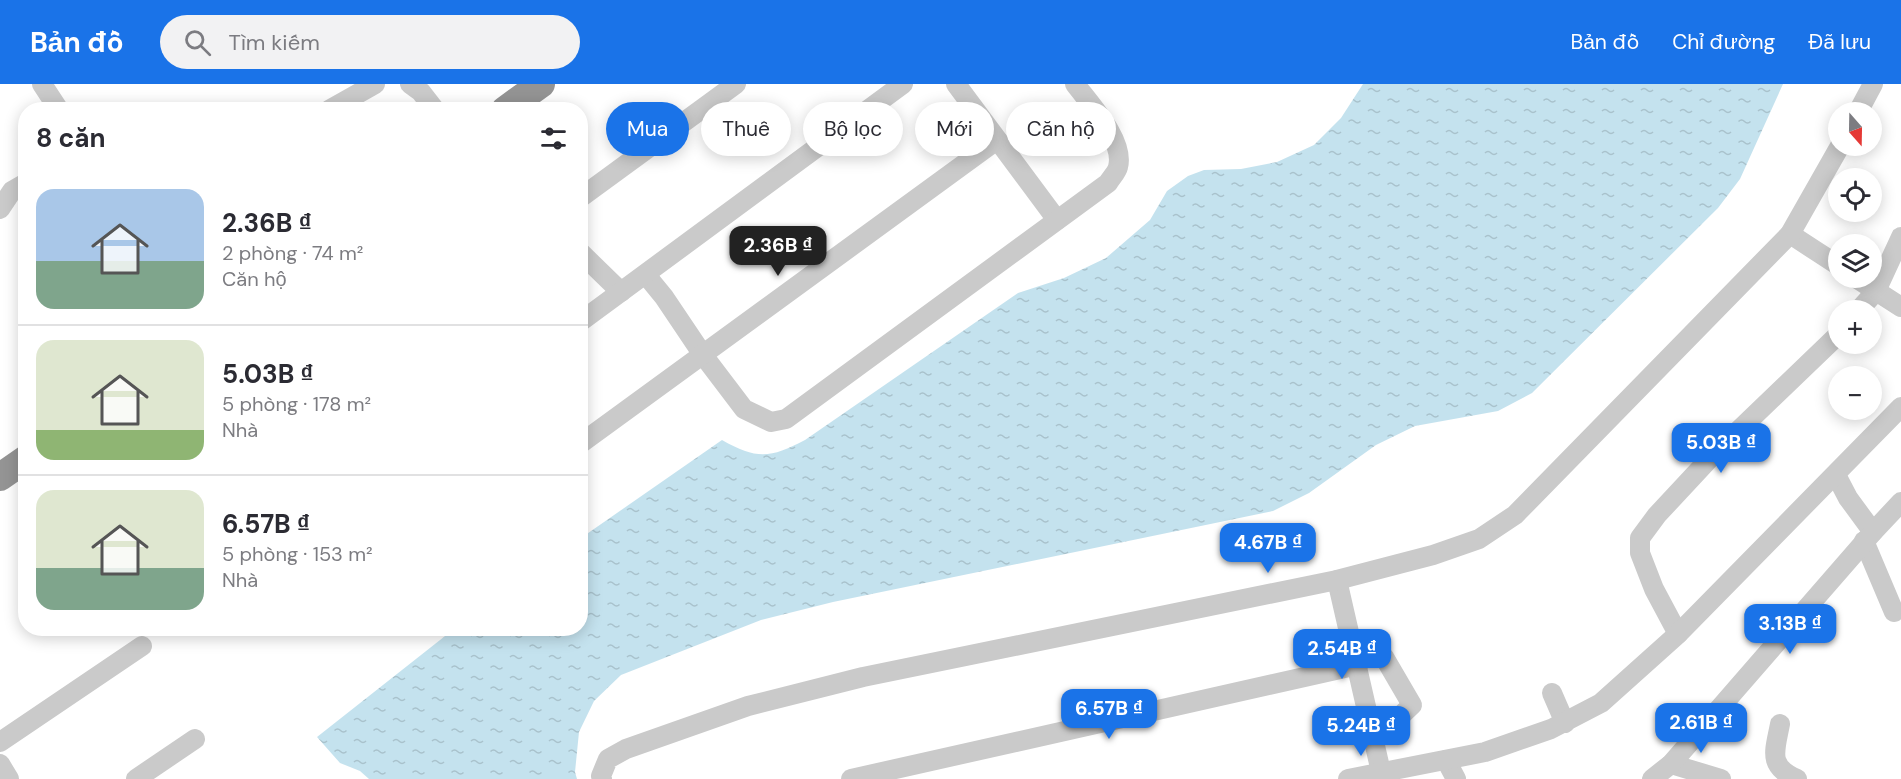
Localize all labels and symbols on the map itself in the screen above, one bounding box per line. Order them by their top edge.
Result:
north arrow [1828,102,1882,156]
pin: 2.36B ₫ [723,226,833,277]
pin: 5.03B ₫ [1666,423,1776,474]
pin: 4.67B ₫ [1213,523,1323,574]
pin: 3.13B ₫ [1735,604,1845,655]
pin: 2.54B ₫ [1287,629,1397,680]
pin: 6.57B ₫ [1054,689,1164,740]
pin: 2.61B ₫ [1646,703,1756,754]
pin: 5.24B ₫ [1306,706,1416,757]

